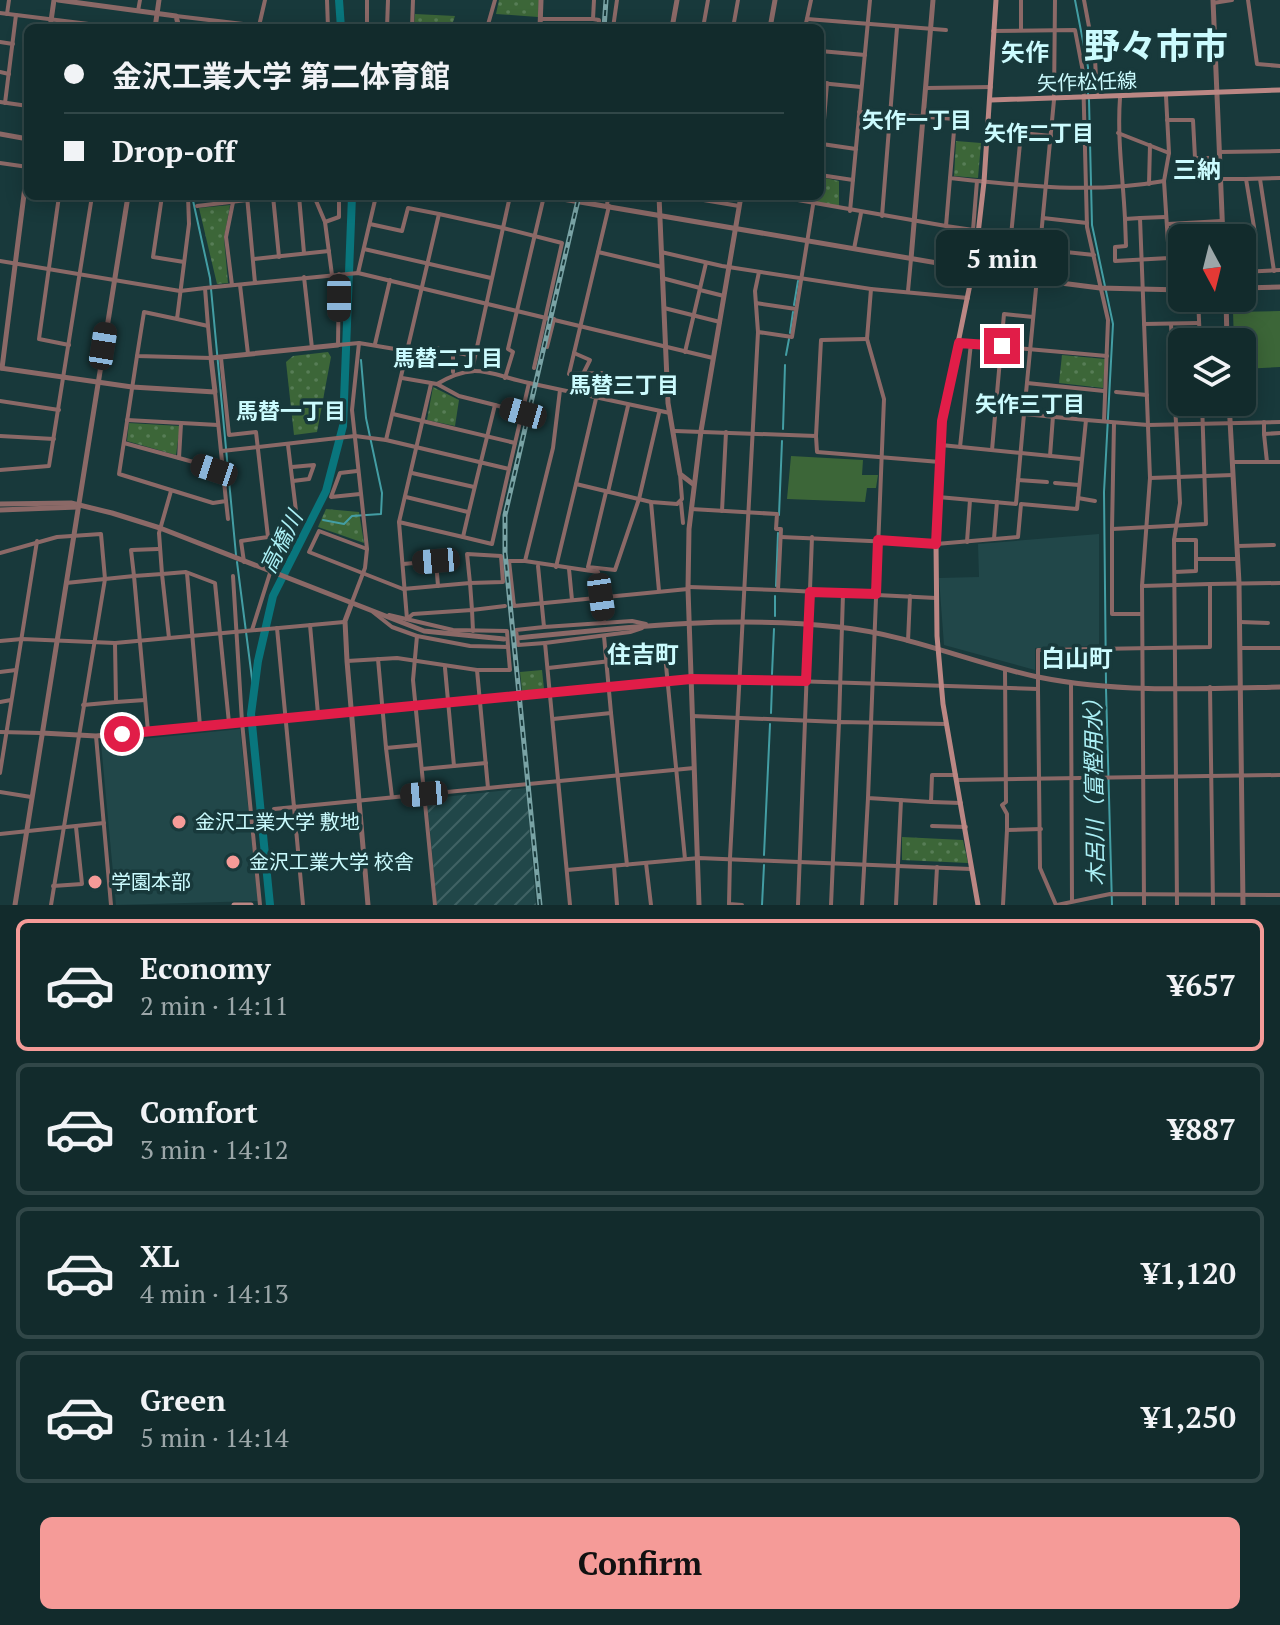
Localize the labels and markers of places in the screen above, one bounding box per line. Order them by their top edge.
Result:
place label: 金沢工業大学 敷地 [195,808,360,835]
marker: 金沢工業大学 敷地 [170,813,188,831]
place label: 金沢工業大学 校舎 [249,848,414,875]
marker: 金沢工業大学 校舎 [224,853,242,871]
place label: 学園本部 [111,868,191,895]
marker: 学園本部 [86,873,104,891]

